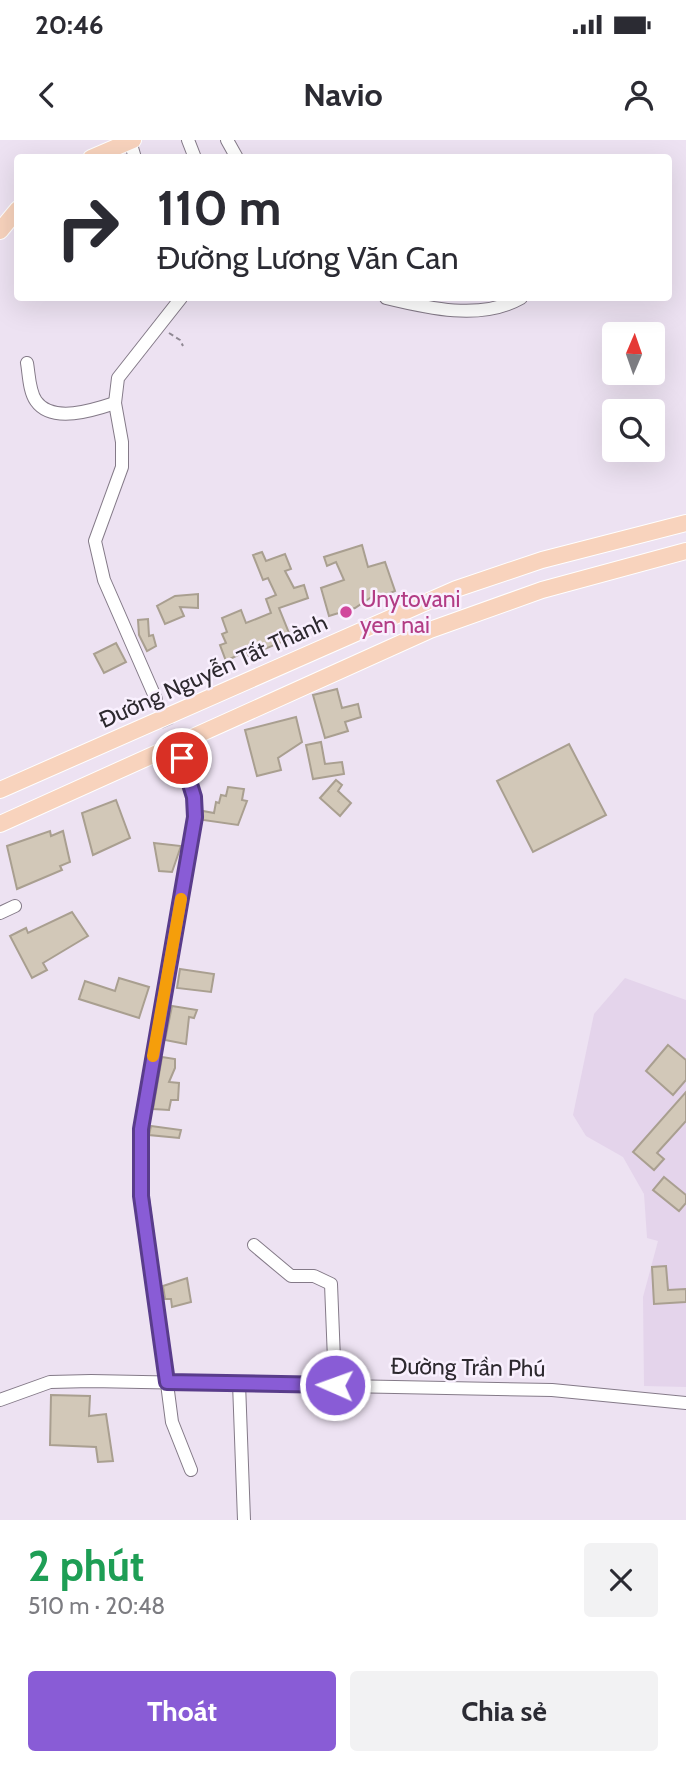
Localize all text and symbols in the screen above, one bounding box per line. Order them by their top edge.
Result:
text: 20:46 [35,9,104,41]
text: Navio [303,75,383,114]
icon: back [28,76,66,114]
icon: person [620,76,658,114]
text: 110 m [157,178,281,237]
icon: right [42,182,133,273]
text: Đường Lương Văn Can [157,238,459,277]
north arrow [602,322,665,385]
map controls [602,322,665,462]
button: search [602,399,665,462]
place label: Unytovani yen nai [360,585,461,639]
marker: Unytovani yen nai [338,604,354,620]
street label: Đường Nguyễn Tất Thành [94,608,332,734]
pin [152,728,212,788]
icon: arrive [163,739,201,777]
position arrow [298,1348,372,1422]
street label: Đường Trần Phú [390,1352,546,1382]
text: 2 phút [28,1540,144,1592]
button: close [584,1543,658,1617]
text: 510 m · 20:48 [28,1592,165,1620]
button: Thoát [28,1671,336,1751]
button: Chia sẻ [350,1671,658,1751]

